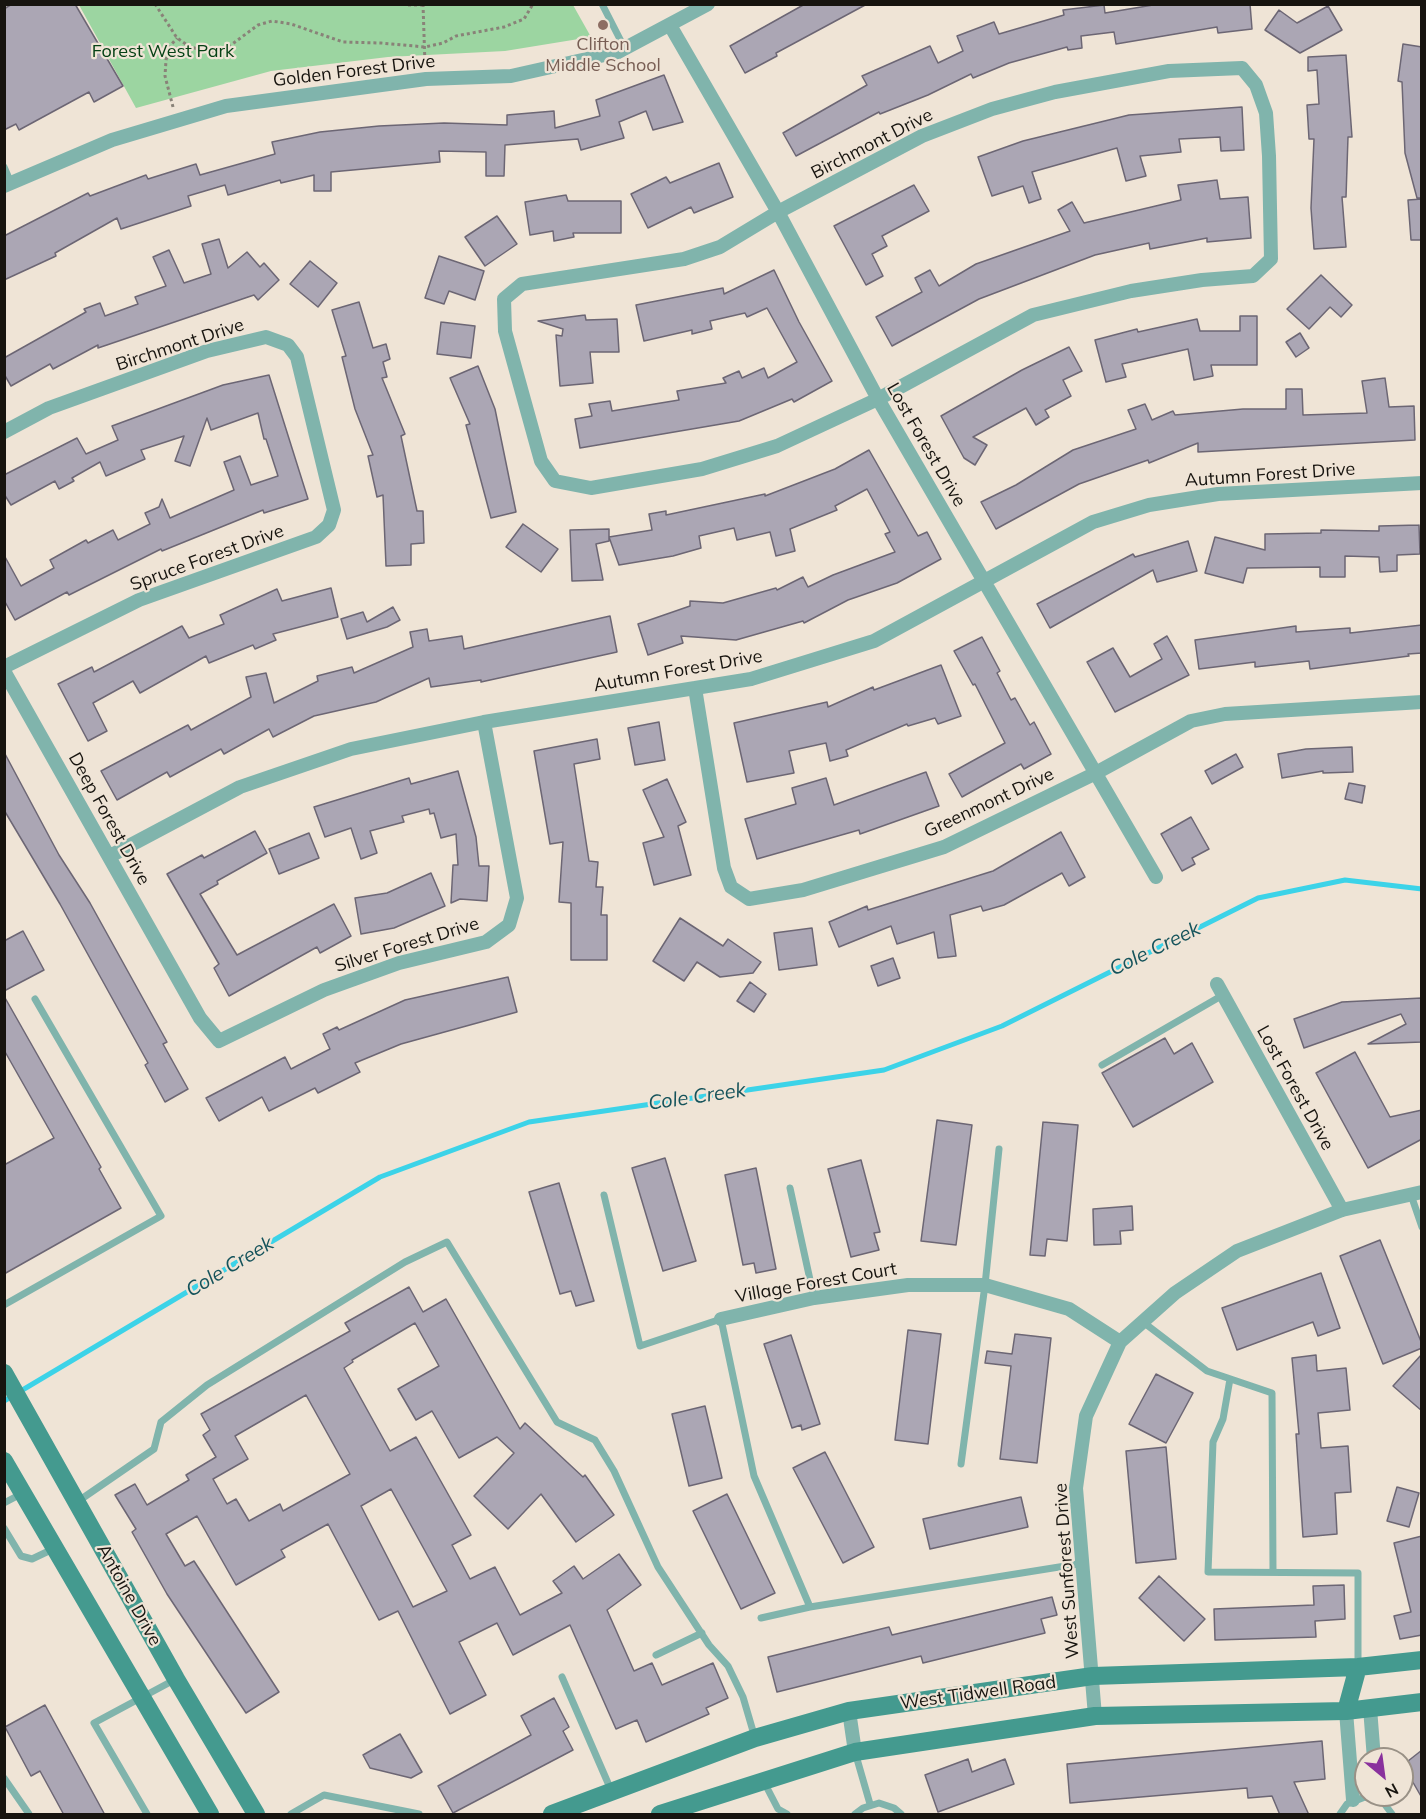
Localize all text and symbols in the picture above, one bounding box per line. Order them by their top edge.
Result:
marker: Clifton Middle School [596,18,610,32]
place label: Clifton Middle School [545,34,661,76]
park label: Forest West Park [92,41,234,63]
street label: Golden Forest Drive [272,50,436,92]
street label: Birchmont Drive [808,104,936,184]
street label: Birchmont Drive [113,314,247,376]
street label: Lost Forest Drive [882,379,970,511]
street label: Autumn Forest Drive [1184,458,1356,492]
street label: Spruce Forest Drive [127,520,287,596]
street label: Autumn Forest Drive [592,646,764,696]
street label: Deep Forest Drive [64,749,154,889]
street label: Greenmont Drive [921,763,1057,843]
street label: Silver Forest Drive [332,913,482,977]
water label: Cole Creek [1106,917,1204,981]
street label: Lost Forest Drive [1252,1022,1338,1154]
water label: Cole Creek [647,1078,747,1116]
water label: Cole Creek [182,1231,278,1303]
street label: Village Forest Court [734,1258,898,1308]
street label: West Sunforest Drive [1050,1482,1084,1660]
street label: Antoine Drive [92,1540,166,1650]
street label: West Tidwell Road [899,1671,1057,1715]
north arrow [1354,1747,1414,1807]
text: N [1382,1779,1402,1803]

